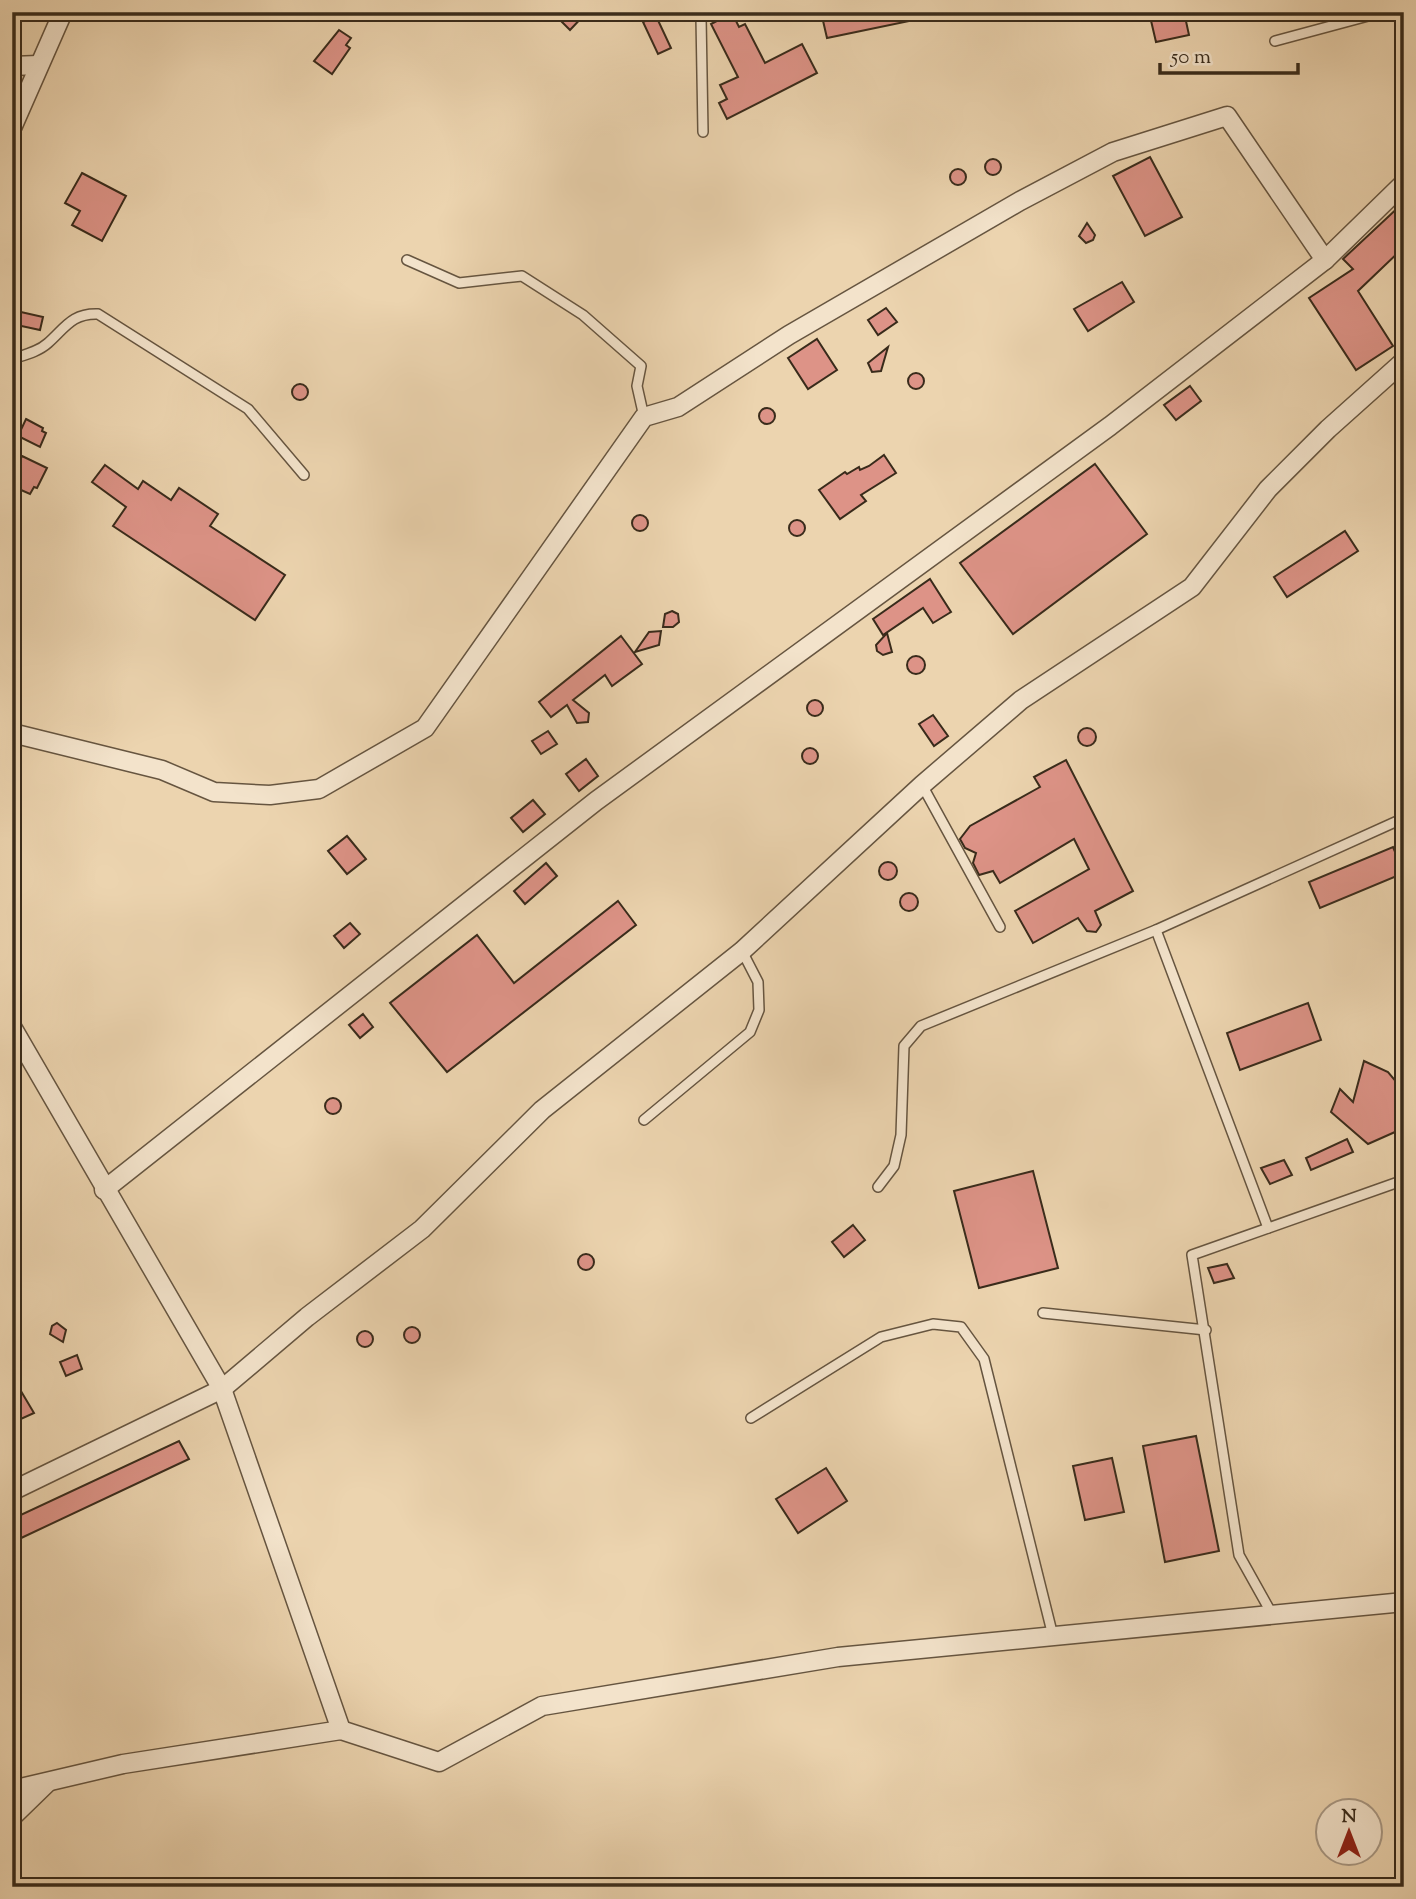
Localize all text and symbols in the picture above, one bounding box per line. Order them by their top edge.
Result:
scale bar [1160,32,1299,76]
text: 50 m [1170,43,1211,73]
north arrow [1314,1798,1384,1868]
text: N [1341,1804,1357,1831]

